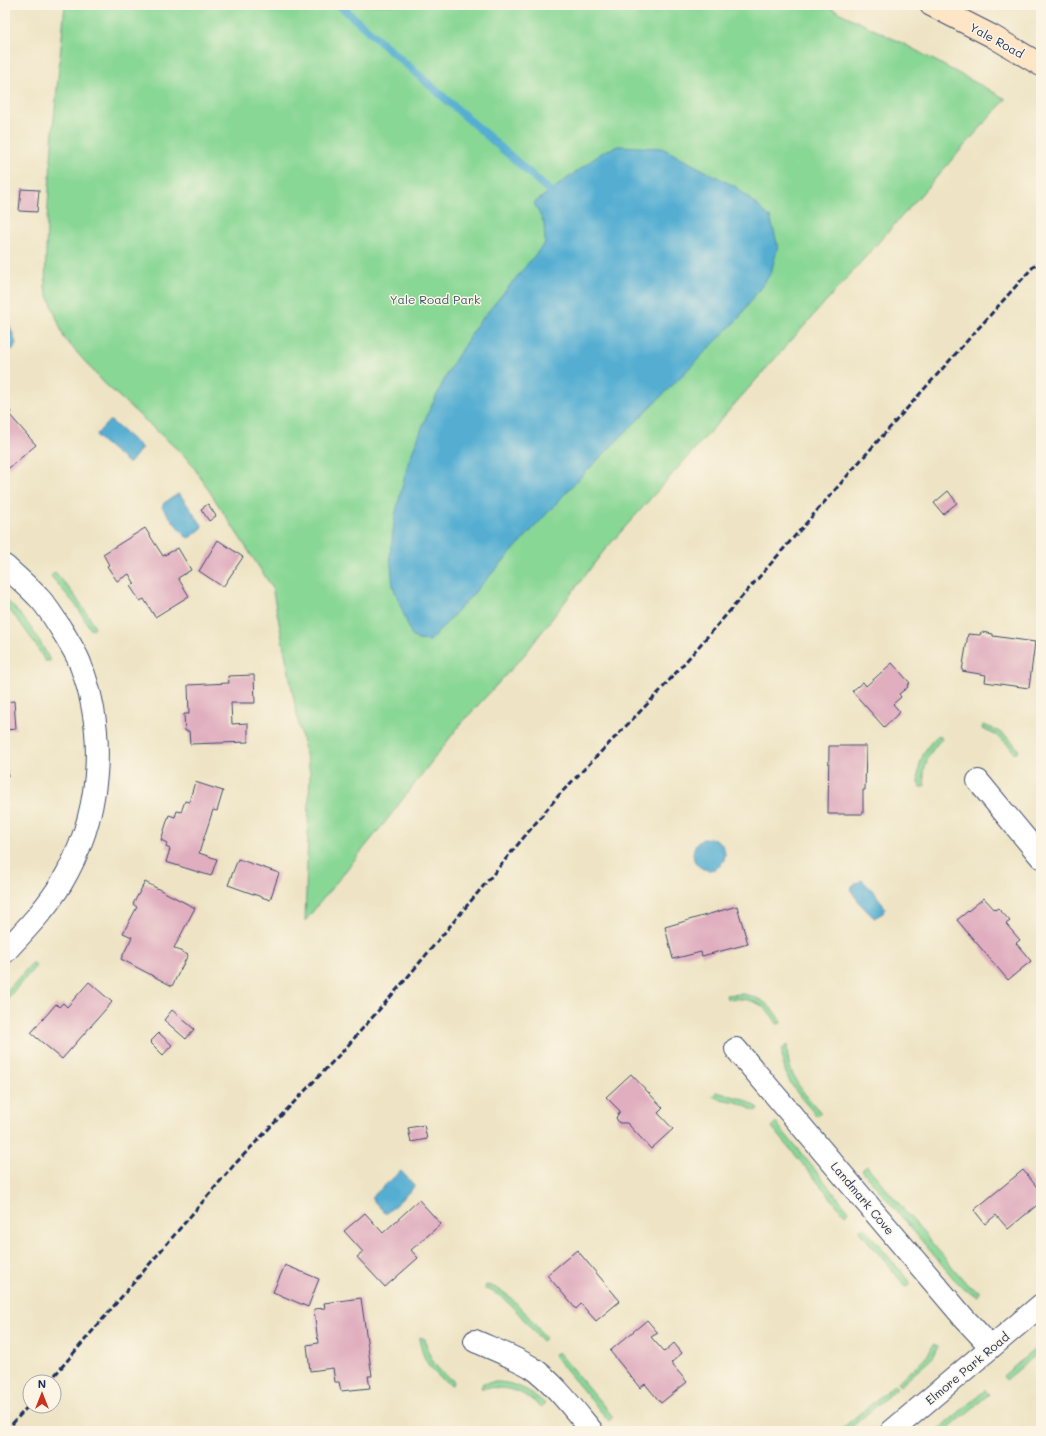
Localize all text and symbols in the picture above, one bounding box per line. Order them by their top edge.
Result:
street label: Yale Road [967,19,1027,62]
park label: Yale Road Park [390,291,480,307]
street label: Landmark Cove [828,1158,898,1238]
street label: Elmore Park Road [922,1328,1013,1408]
north arrow [22,1374,62,1414]
text: N [38,1376,46,1391]

